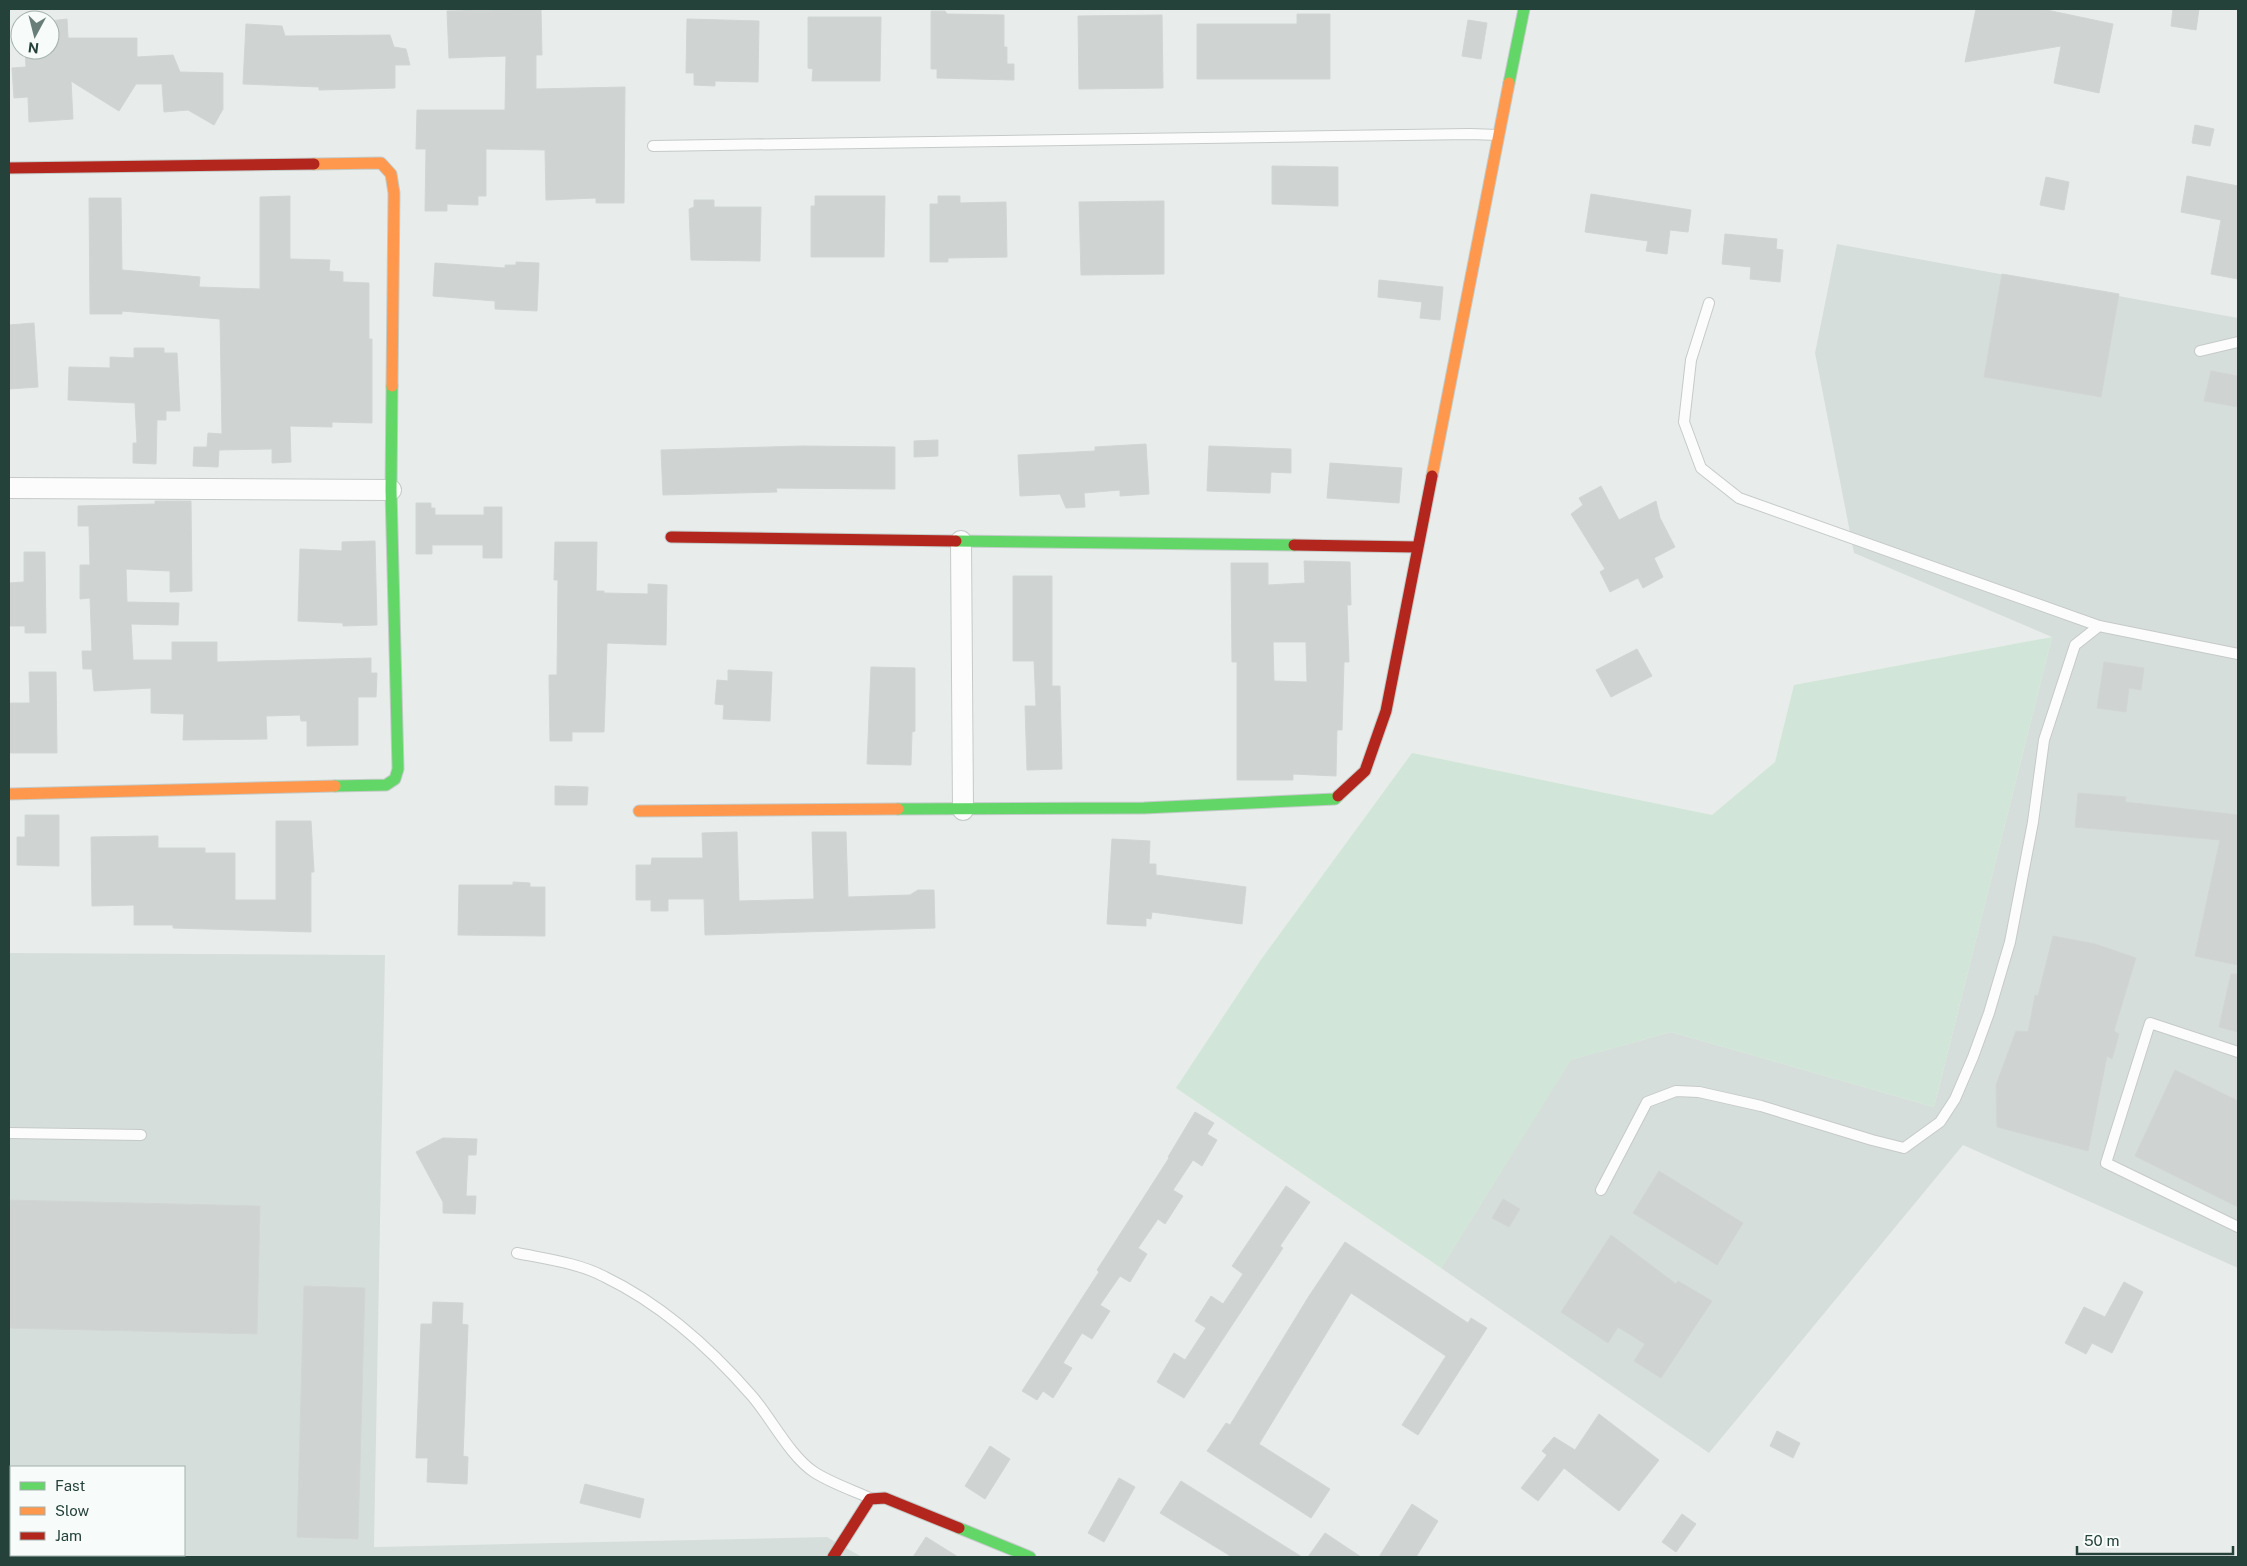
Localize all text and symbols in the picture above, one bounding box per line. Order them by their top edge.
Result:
north arrow [10,10,60,60]
text: N [27,39,40,57]
legend [10,1466,185,1556]
text: Fast [55,1477,85,1494]
text: Slow [55,1502,90,1519]
scale bar [2077,1524,2233,1556]
text: Jam [55,1527,82,1544]
text: 50 m [2084,1532,2119,1549]

